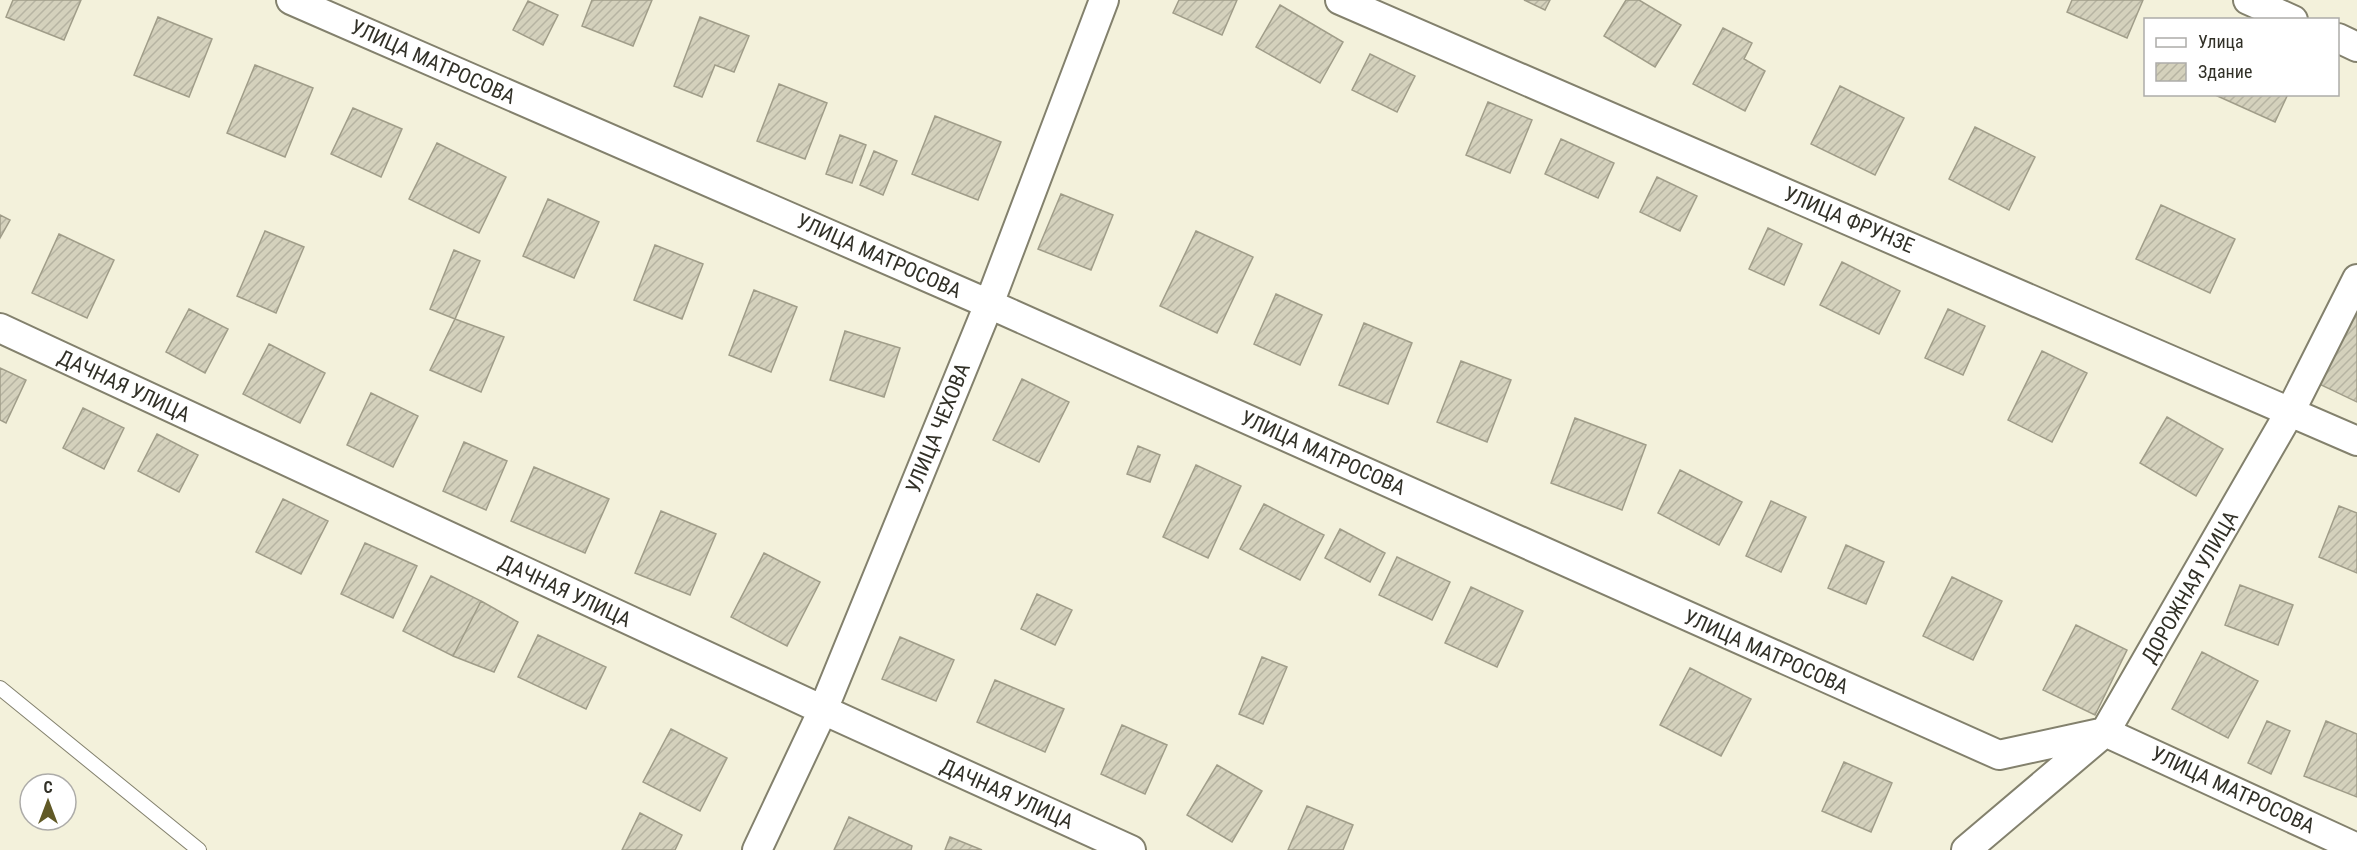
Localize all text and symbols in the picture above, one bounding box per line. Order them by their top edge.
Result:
street label: УЛИЦА МАТРОСОВА [347,15,519,109]
legend [2144,18,2339,96]
text: Улица [2198,31,2244,52]
text: Здание [2198,61,2252,82]
street label: УЛИЦА ФРУНЗЕ [1780,182,1918,258]
street label: УЛИЦА МАТРОСОВА [793,209,965,303]
street label: ДАЧНАЯ УЛИЦА [54,345,194,427]
street label: УЛИЦА ЧЕХОВА [901,360,975,496]
street label: УЛИЦА МАТРОСОВА [1237,406,1409,500]
street label: ДОРОЖНАЯ УЛИЦА [2137,507,2243,667]
street label: ДАЧНАЯ УЛИЦА [495,550,635,632]
street label: УЛИЦА МАТРОСОВА [1680,605,1852,699]
street label: УЛИЦА МАТРОСОВА [2147,742,2319,838]
street label: ДАЧНАЯ УЛИЦА [937,754,1077,834]
north arrow [18,772,78,832]
text: С [43,778,53,797]

